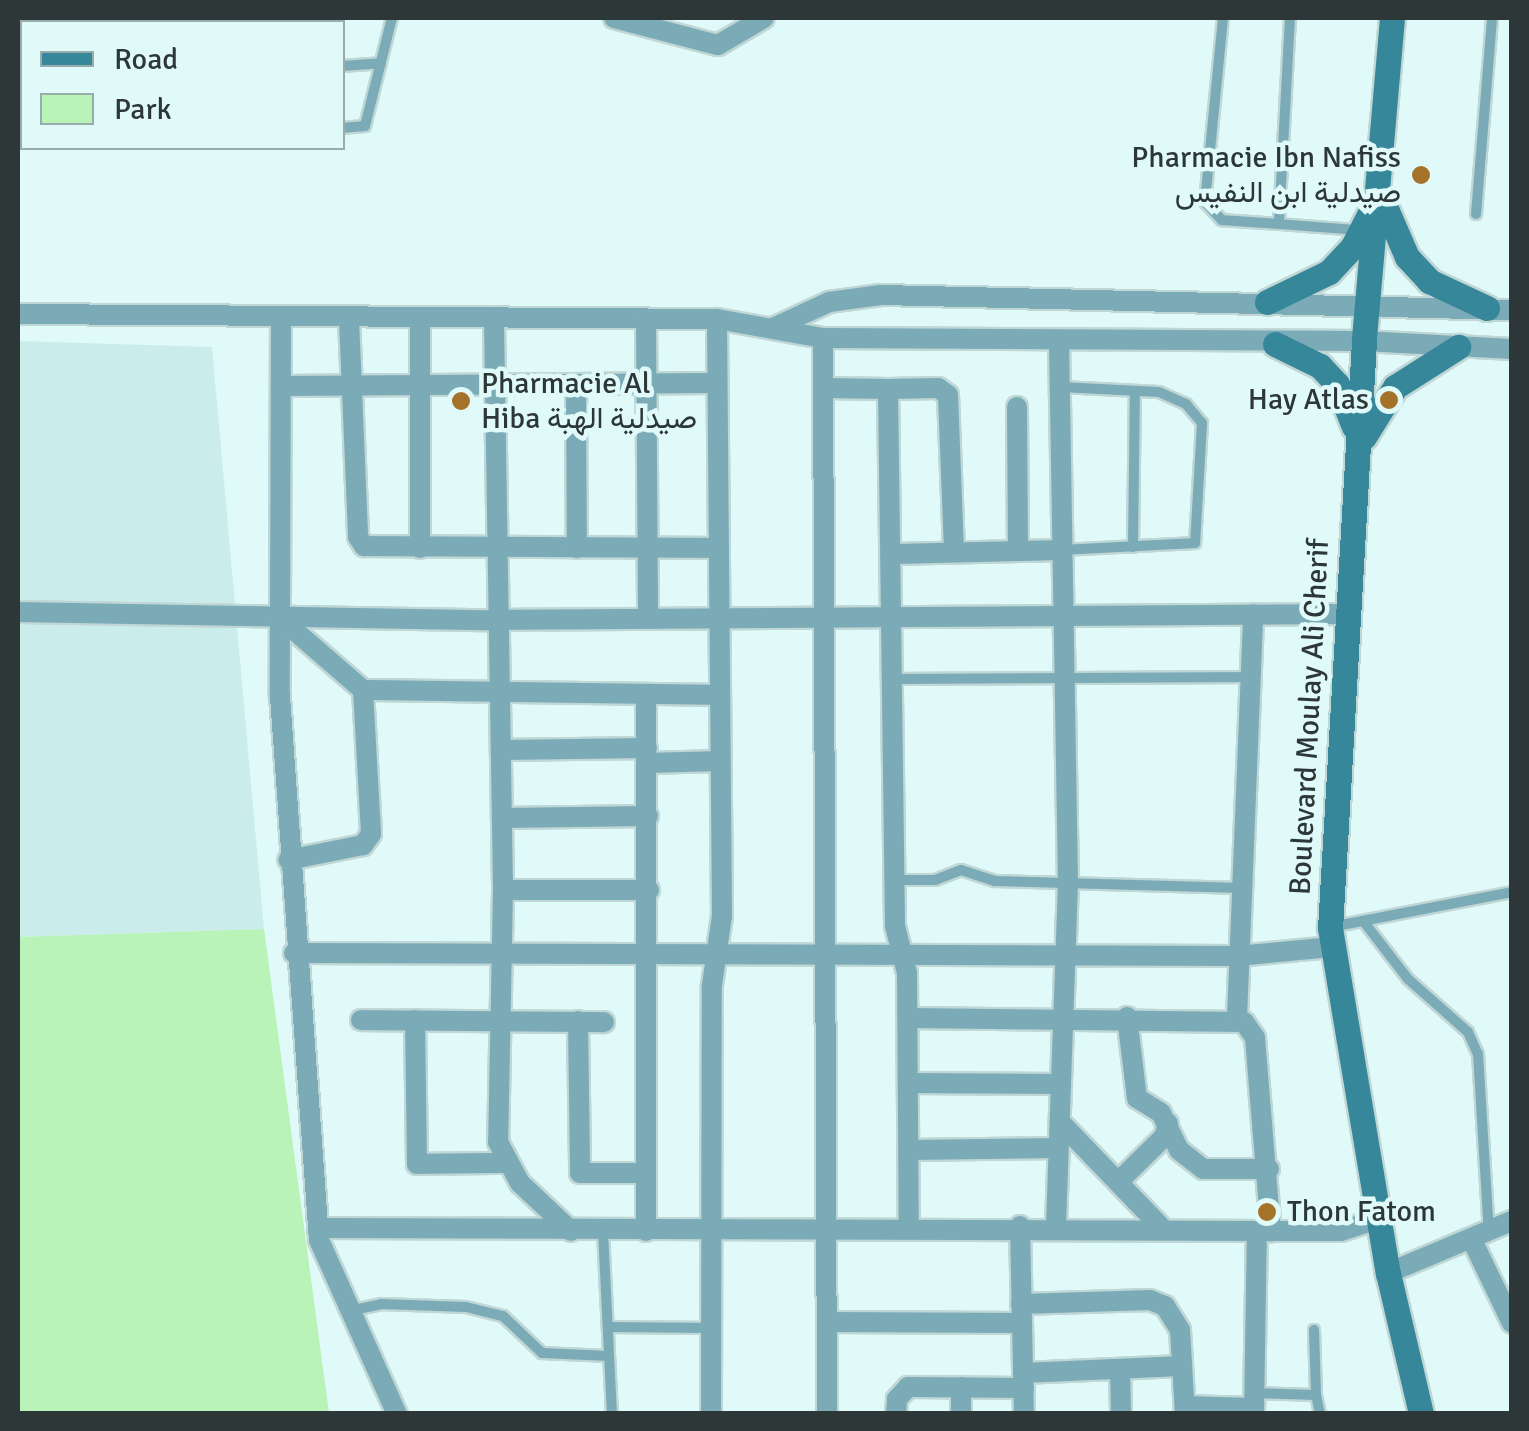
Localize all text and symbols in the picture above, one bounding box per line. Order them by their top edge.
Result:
legend [20,20,345,150]
text: Road [114,41,178,78]
text: Park [114,91,172,128]
place label: Pharmacie Ibn Nafiss صيدلية ابن النفيس [1131,140,1401,210]
marker: Pharmacie Ibn Nafiss صيدلية ابن النفيس [1410,164,1432,186]
place label: Pharmacie Al Hiba صيدلية الهبة [481,366,697,436]
place label: Hay Atlas [1248,382,1369,418]
marker: Hay Atlas [1378,389,1400,411]
marker: Pharmacie Al Hiba صيدلية الهبة [450,390,472,412]
street label: Boulevard Moulay Ali Cherif [1283,538,1337,896]
place label: Thon Fatom [1287,1194,1436,1230]
marker: Thon Fatom [1256,1201,1278,1223]

